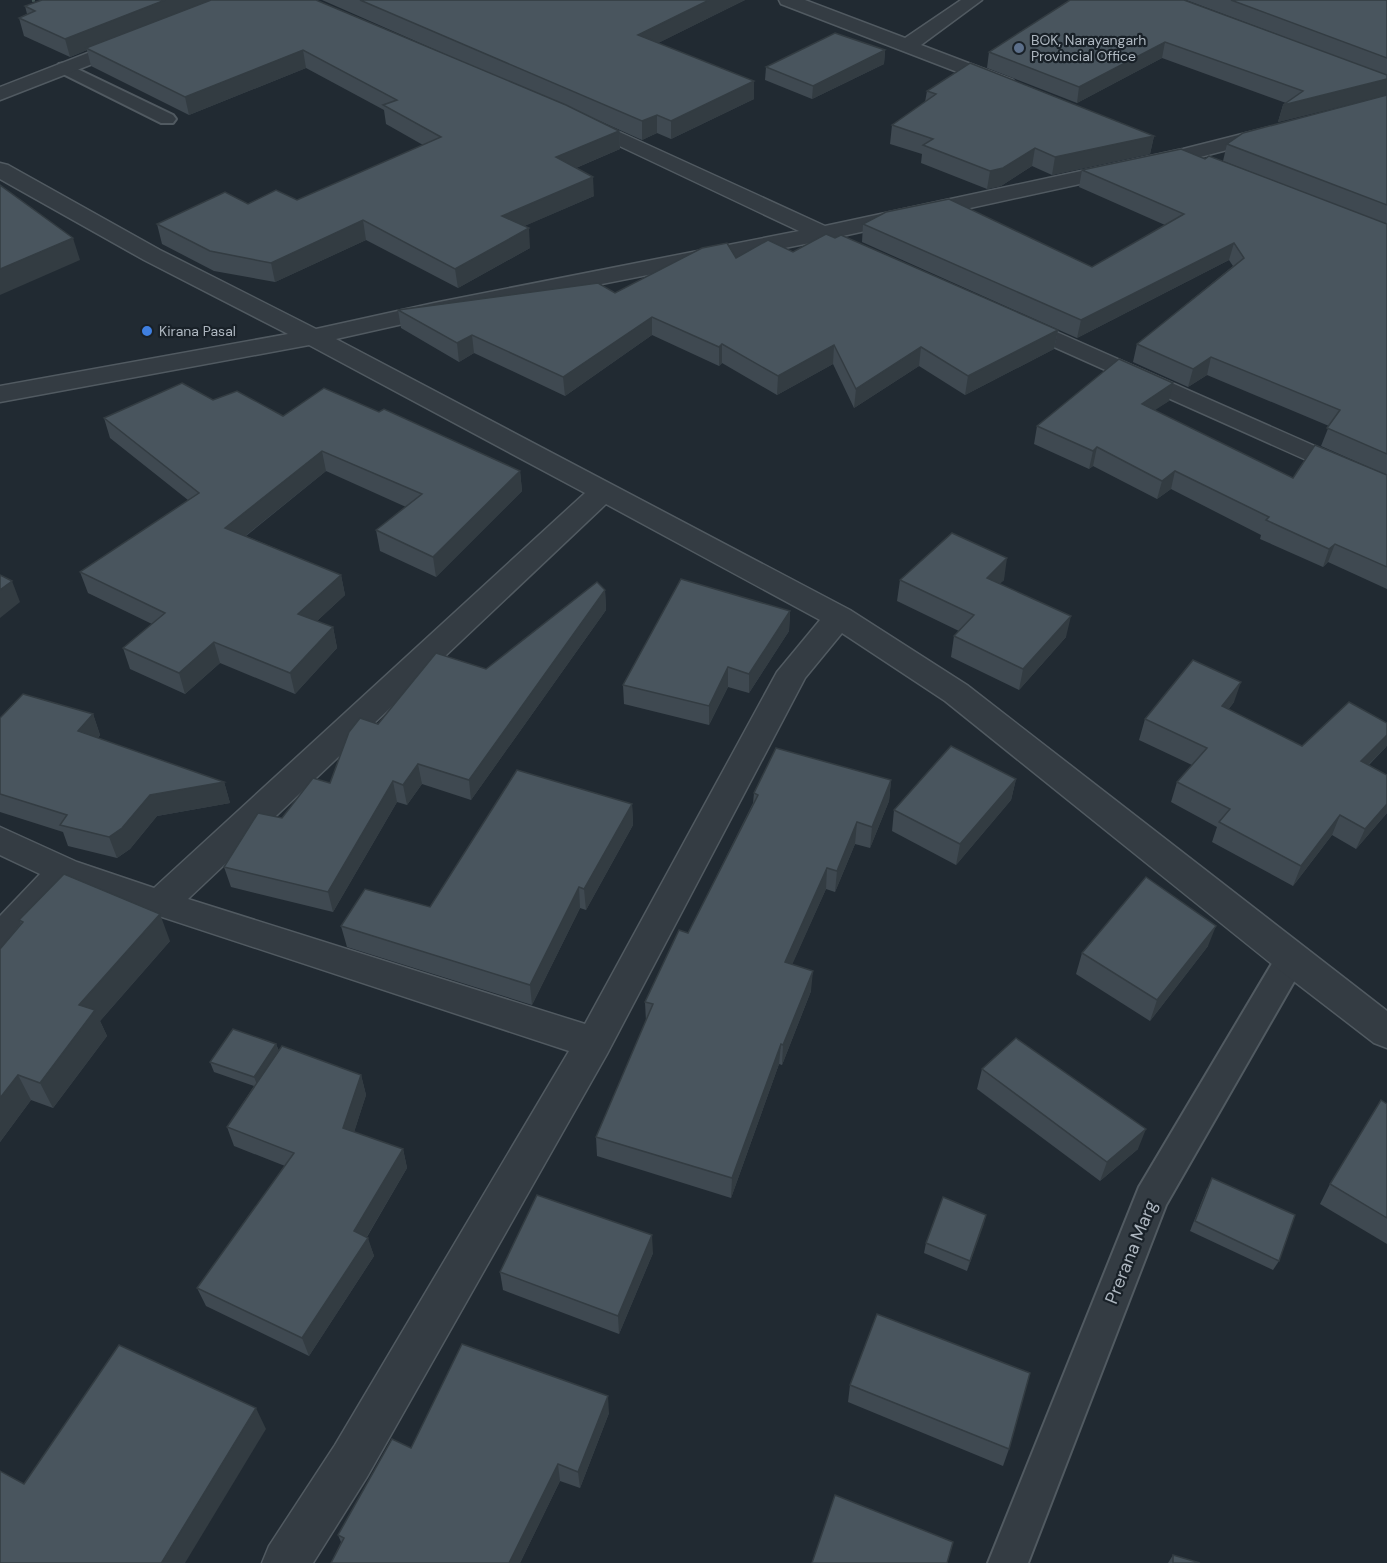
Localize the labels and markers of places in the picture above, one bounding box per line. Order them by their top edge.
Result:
place label: BOK, Narayangarh Provincial Office [1031,31,1146,65]
marker: BOK, Narayangarh Provincial Office [1012,41,1026,55]
place label: Kirana Pasal [159,322,236,340]
marker: Kirana Pasal [140,324,154,338]

